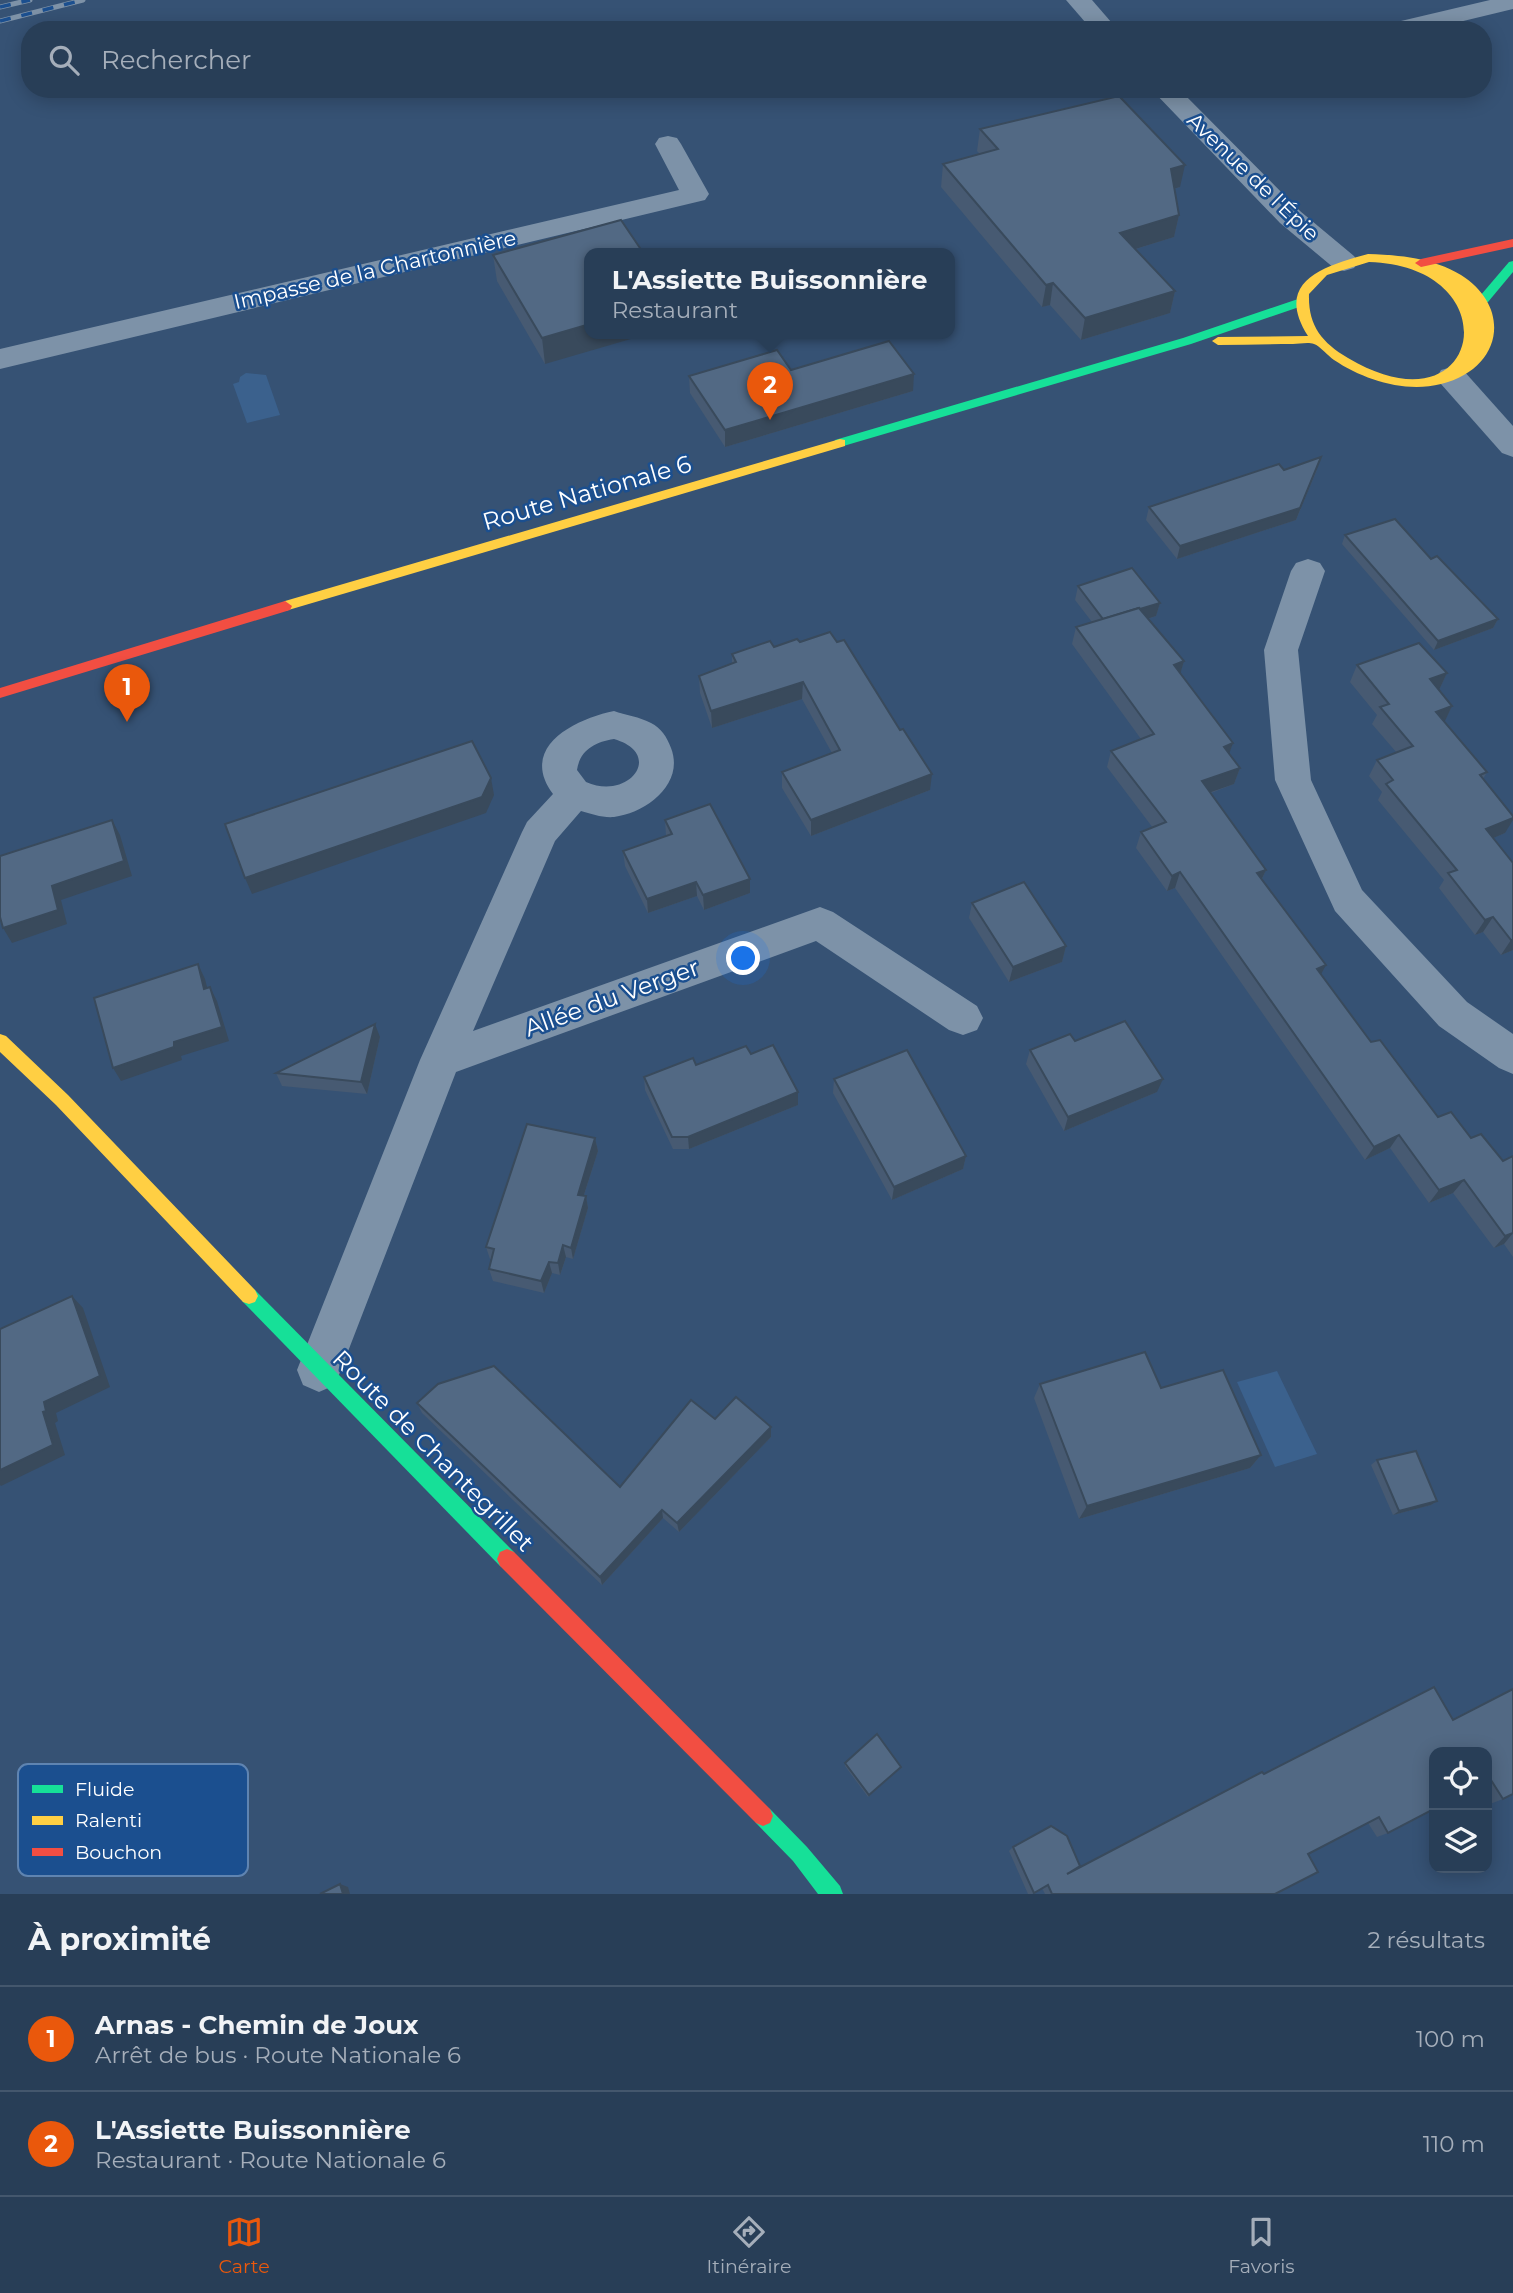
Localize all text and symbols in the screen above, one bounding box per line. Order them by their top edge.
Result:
search box [21,21,1492,98]
icon: search [45,41,83,79]
text: Rechercher [101,44,251,76]
street label: Avenue de l'Épie [1182,107,1325,246]
street label: Impasse de la Chartonnière [231,225,518,314]
popup [584,248,955,339]
text: L'Assiette Buissonnière [612,264,927,296]
text: Restaurant [612,296,738,324]
pin: 2 [747,362,793,420]
street label: Route Nationale 6 [479,449,695,536]
pin: 1 [104,664,150,722]
your location [726,941,760,975]
street label: Allée du Verger [520,952,703,1043]
street label: Route de Chantegrillet [327,1344,540,1557]
map controls [1429,1747,1492,1873]
button: locate [1429,1747,1492,1810]
legend [18,1764,248,1876]
text: Fluide [75,1778,134,1801]
text: Ralenti [75,1809,142,1832]
button: layers [1429,1810,1492,1873]
text: Bouchon [75,1841,162,1864]
text: À proximité [28,1921,211,1958]
text: 2 résultats [1367,1926,1485,1954]
text: Arnas - Chemin de Joux [95,2009,419,2041]
text: 1 [46,2025,56,2053]
text: 100 m [1416,2025,1485,2053]
text: Arrêt de bus · Route Nationale 6 [95,2041,461,2069]
text: L'Assiette Buissonnière [95,2114,411,2146]
text: 2 [44,2130,58,2158]
text: 110 m [1423,2130,1485,2158]
text: Restaurant · Route Nationale 6 [95,2146,446,2174]
tab: Carte [218,2213,270,2278]
tab: Itinéraire [706,2213,791,2278]
tab: Favoris [1228,2213,1295,2278]

